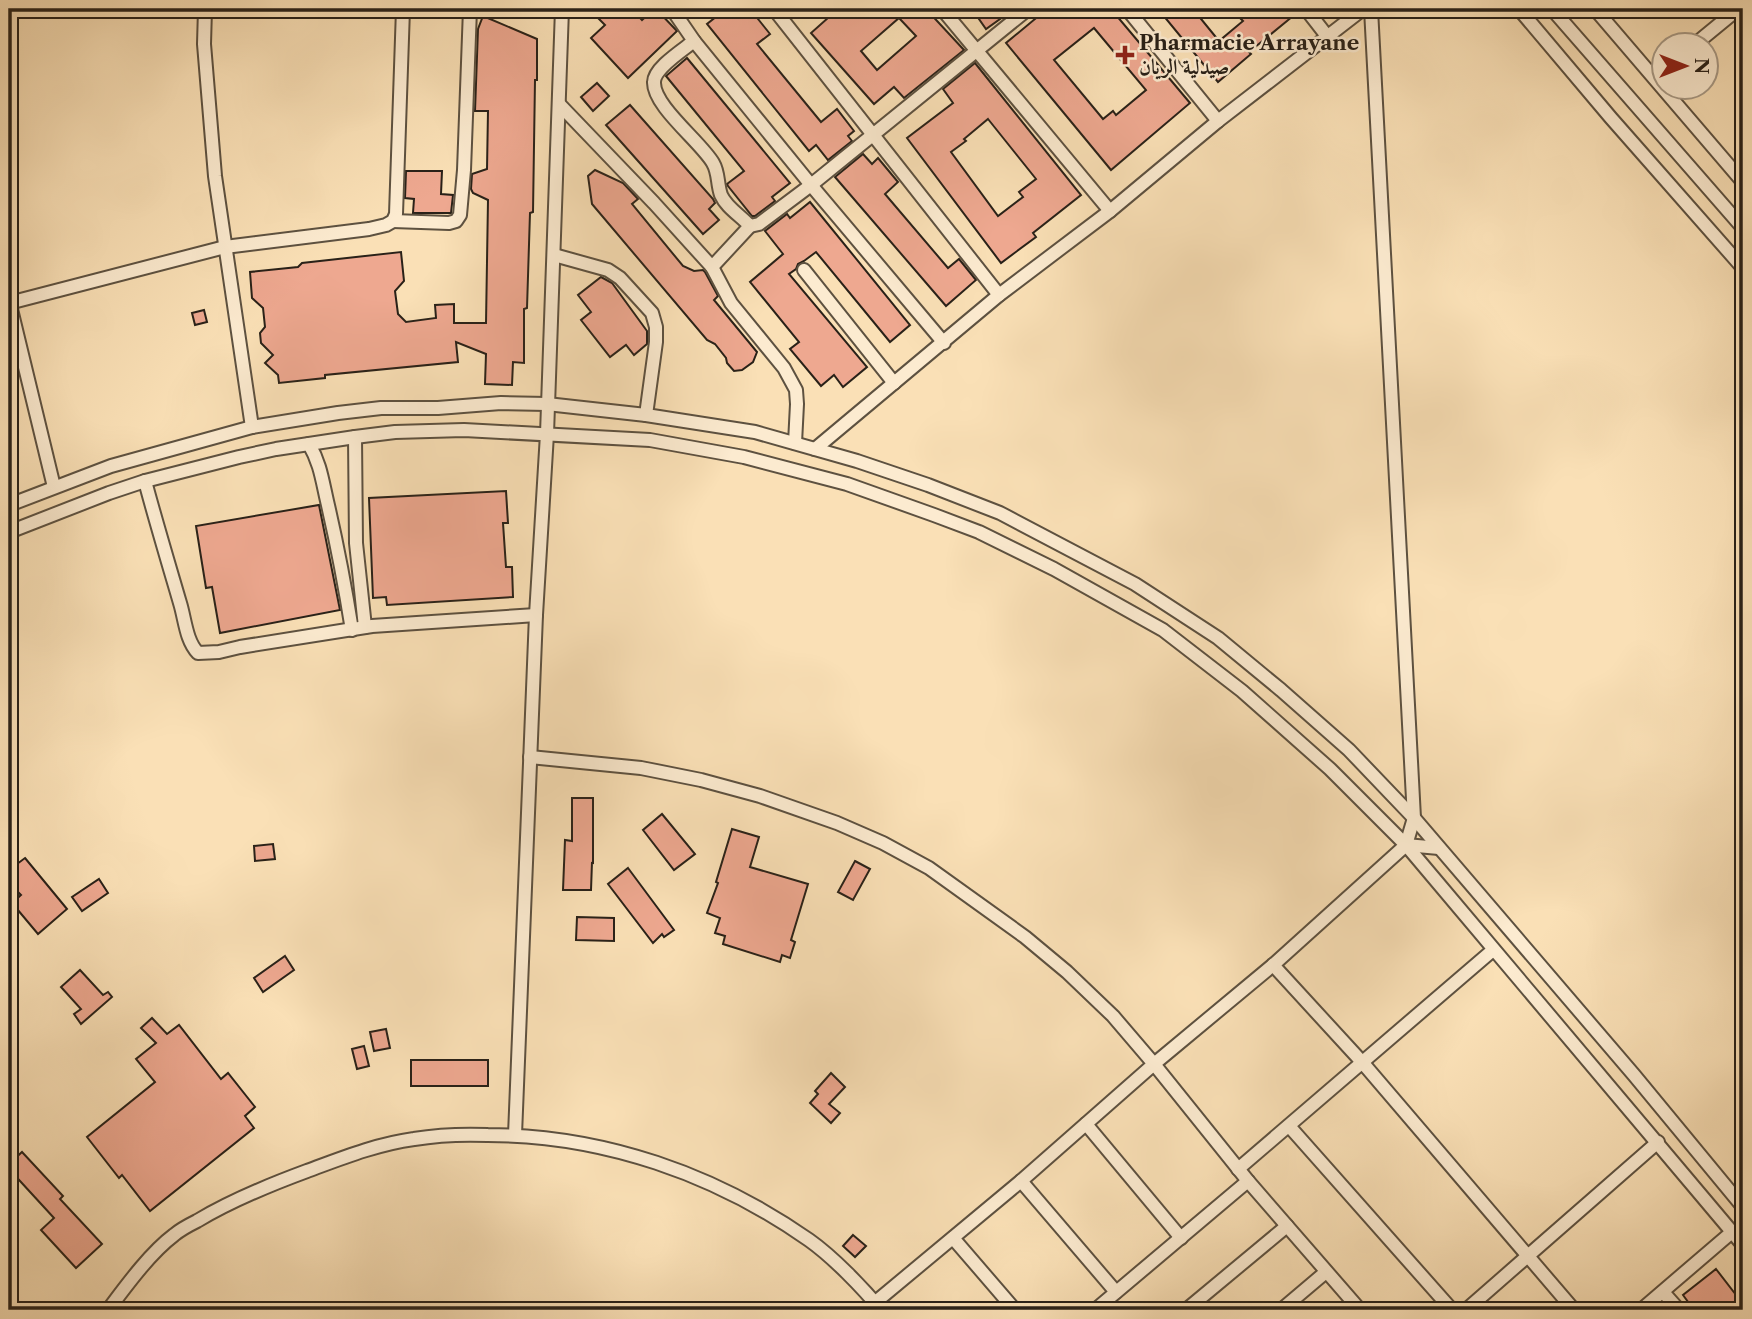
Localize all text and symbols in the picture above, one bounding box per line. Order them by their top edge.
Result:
place label: Pharmacie Arrayane صيدلية الريان [1139,30,1359,80]
north arrow [1650,32,1720,102]
marker: Pharmacie Arrayane صيدلية الريان [1117,47,1133,63]
text: N [1690,58,1713,74]

